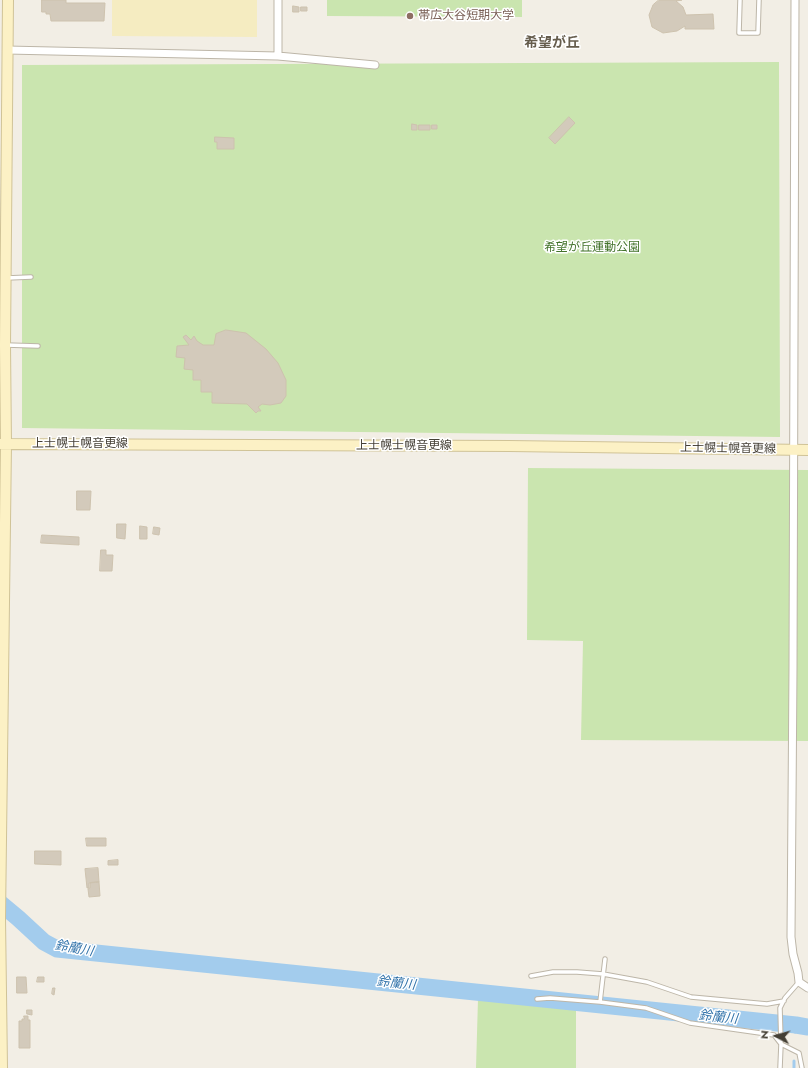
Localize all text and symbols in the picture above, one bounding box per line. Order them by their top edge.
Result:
place label: 帯広大谷短期大学 [418,9,514,23]
marker: 帯広大谷短期大学 [405,11,415,21]
district label: 希望が丘 [524,36,580,52]
park label: 希望が丘運動公園 [544,241,640,255]
street label: 上士幌士幌音更線 [32,437,128,451]
street label: 上士幌士幌音更線 [356,439,452,453]
street label: 上士幌士幌音更線 [680,441,776,457]
water label: 鈴蘭川 [53,938,95,960]
water label: 鈴蘭川 [376,974,416,994]
water label: 鈴蘭川 [698,1008,738,1028]
north arrow [756,1016,796,1056]
text: N [756,1030,772,1040]

